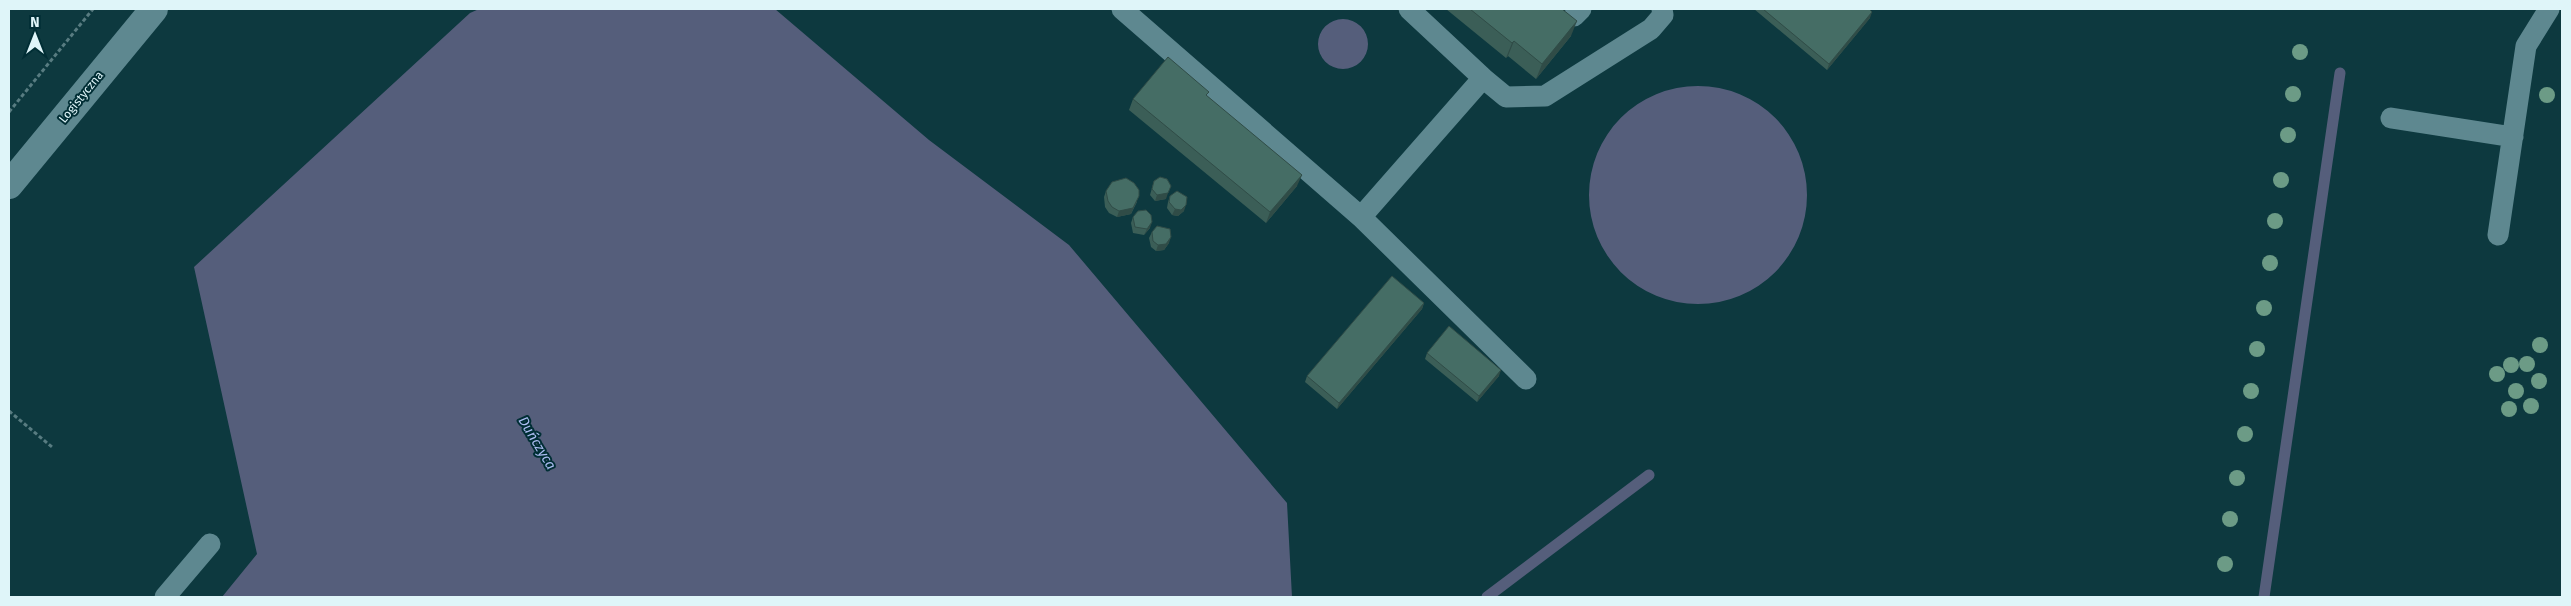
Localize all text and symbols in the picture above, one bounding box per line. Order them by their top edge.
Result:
north arrow [10,10,60,60]
text: N [30,14,40,31]
street label: Logistyczna [56,68,106,126]
water label: Duńczyca [515,413,559,473]

